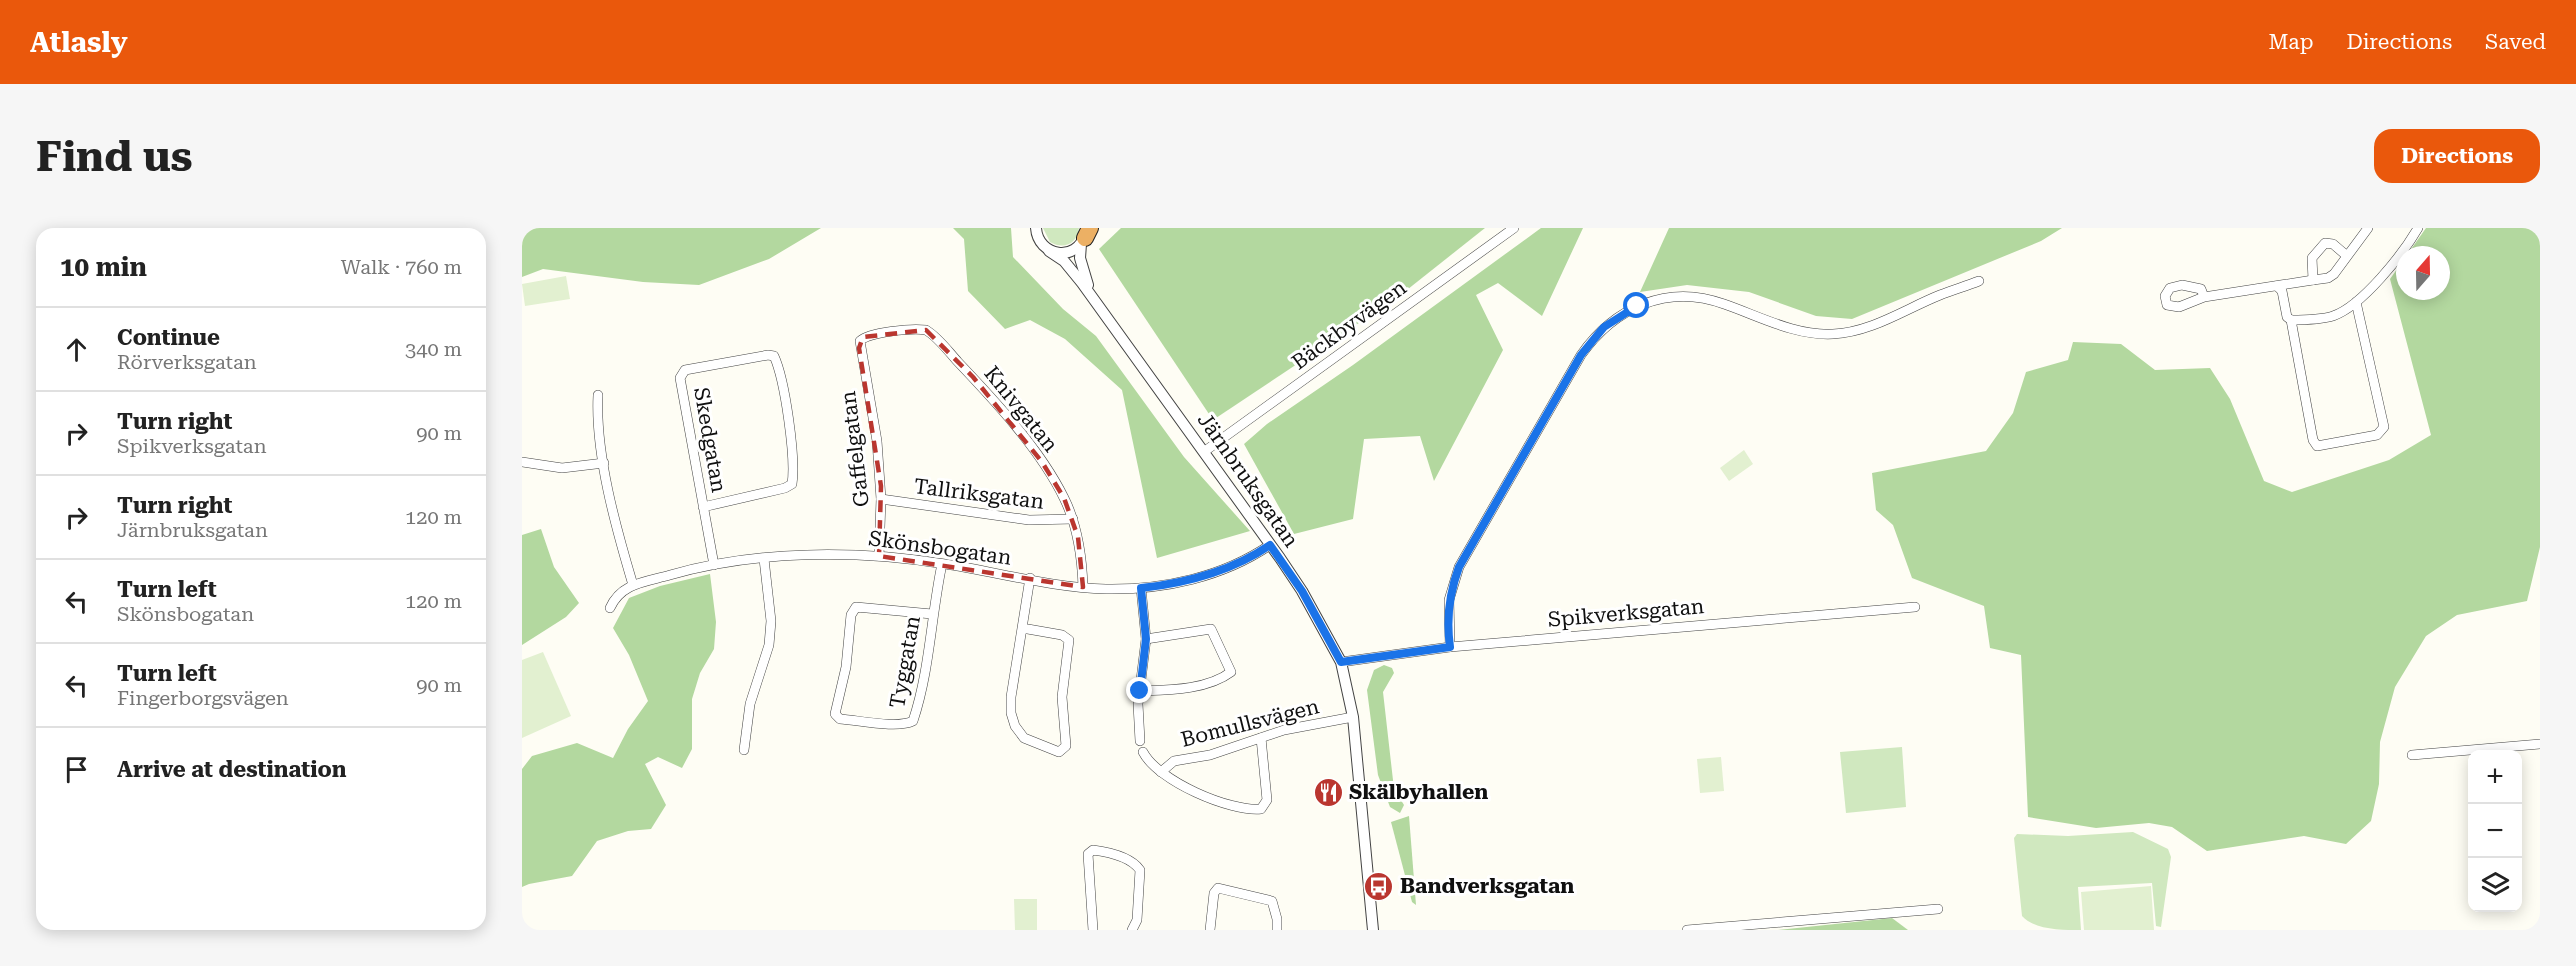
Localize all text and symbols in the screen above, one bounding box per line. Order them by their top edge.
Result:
text: Atlasly [30,26,128,59]
text: Map [2269,30,2313,54]
text: Directions [2346,30,2452,54]
text: Saved [2485,30,2546,54]
button: Directions [2374,129,2540,183]
text: Find us [36,132,193,181]
north arrow [2396,246,2450,300]
text: 10 min [60,252,147,282]
text: Walk · 760 m [341,255,462,279]
street label: Bäckbyvägen [1287,275,1411,374]
route start [1623,292,1649,318]
text: Continue [117,325,220,350]
icon: ahead [60,333,93,366]
text: 340 m [405,337,462,361]
text: Rörverksgatan [117,350,257,374]
street label: Knivgatan [979,361,1063,457]
street label: Skedgatan [689,386,731,495]
street label: Gaffelgatan [836,389,874,508]
street label: Järnbruksgatan [1193,408,1304,552]
text: Turn right [117,409,232,434]
icon: right [60,417,93,450]
text: 90 m [416,421,462,445]
text: Spikverksgatan [117,434,267,458]
street label: Tallriksgatan [913,474,1046,514]
text: Turn right [117,493,232,518]
icon: right [60,501,93,534]
text: 120 m [405,505,462,529]
text: Järnbruksgatan [117,518,268,542]
street label: Skönsbogatan [867,526,1013,570]
text: Turn left [117,577,217,602]
icon: left [60,585,93,618]
text: 120 m [405,589,462,613]
street label: Spikverksgatan [1547,594,1706,632]
text: Skönsbogatan [117,602,254,626]
street label: Tyggatan [885,613,925,710]
text: Turn left [117,661,217,686]
icon: left [60,669,93,702]
text: 90 m [416,673,462,697]
route end [1126,677,1152,703]
text: Fingerborgsvägen [117,686,289,710]
street label: Bomullsvägen [1178,694,1322,752]
map controls [2468,750,2522,912]
button: + [2468,750,2522,804]
icon: arrive [60,753,93,786]
text: Arrive at destination [117,757,346,782]
restaurant icon: Skälbyhallen [1312,776,1344,808]
place label: Skälbyhallen [1349,780,1488,804]
button: − [2468,804,2522,858]
button: layers [2468,858,2522,912]
bus stop icon: Bandverksgatan [1363,870,1395,902]
place label: Bandverksgatan [1400,874,1574,898]

